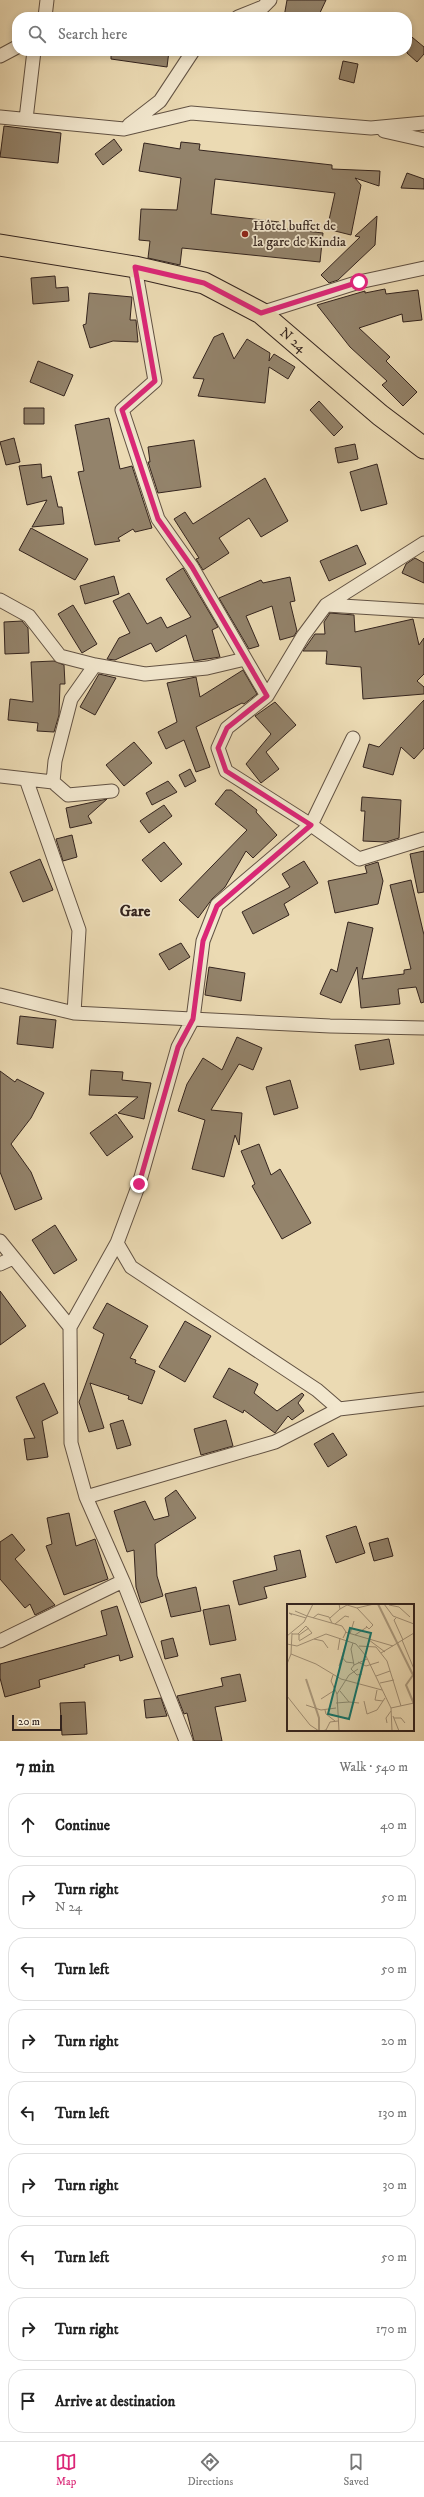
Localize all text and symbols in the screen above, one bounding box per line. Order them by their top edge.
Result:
search box [12,12,412,56]
icon: search [26,23,48,45]
text: Search here [58,25,127,44]
place label: Hôtel buffet de la gare de Kindia [253,217,346,251]
marker: Hôtel buffet de la gare de Kindia [240,229,250,239]
route start [350,273,368,291]
street label: N 24 [276,324,311,357]
district label: Gare [120,901,151,921]
route end [130,1175,148,1193]
inset map [287,1604,414,1731]
scale bar [12,1713,62,1732]
text: 20 m [18,1715,40,1729]
text: 7 min [16,1756,55,1778]
text: Walk · 540 m [339,1759,408,1775]
icon: ahead [17,1814,39,1836]
text: Continue [55,1816,110,1835]
text: 40 m [380,1817,407,1833]
text: Turn right [55,1880,118,1899]
icon: right [17,1886,39,1908]
text: 50 m [381,1889,407,1905]
text: N 24 [55,1899,82,1915]
icon: left [17,1958,39,1980]
text: Turn left [55,1960,109,1979]
text: 50 m [381,1961,407,1977]
icon: right [17,2030,39,2052]
text: Turn right [55,2032,118,2051]
text: 20 m [381,2033,407,2049]
icon: left [17,2102,39,2124]
text: Turn left [55,2104,109,2123]
text: 130 m [378,2105,407,2121]
icon: right [17,2174,39,2196]
text: Turn right [55,2176,118,2195]
text: 30 m [383,2177,407,2193]
icon: left [17,2246,39,2268]
text: Turn left [55,2248,109,2267]
text: 50 m [381,2249,407,2265]
icon: right [17,2318,39,2340]
text: Turn right [55,2320,118,2339]
text: 170 m [376,2321,407,2337]
icon: arrive [17,2390,39,2412]
text: Arrive at destination [55,2392,175,2411]
tab: Map [55,2451,77,2489]
tab: Directions [188,2451,233,2489]
tab: Saved [344,2451,369,2489]

